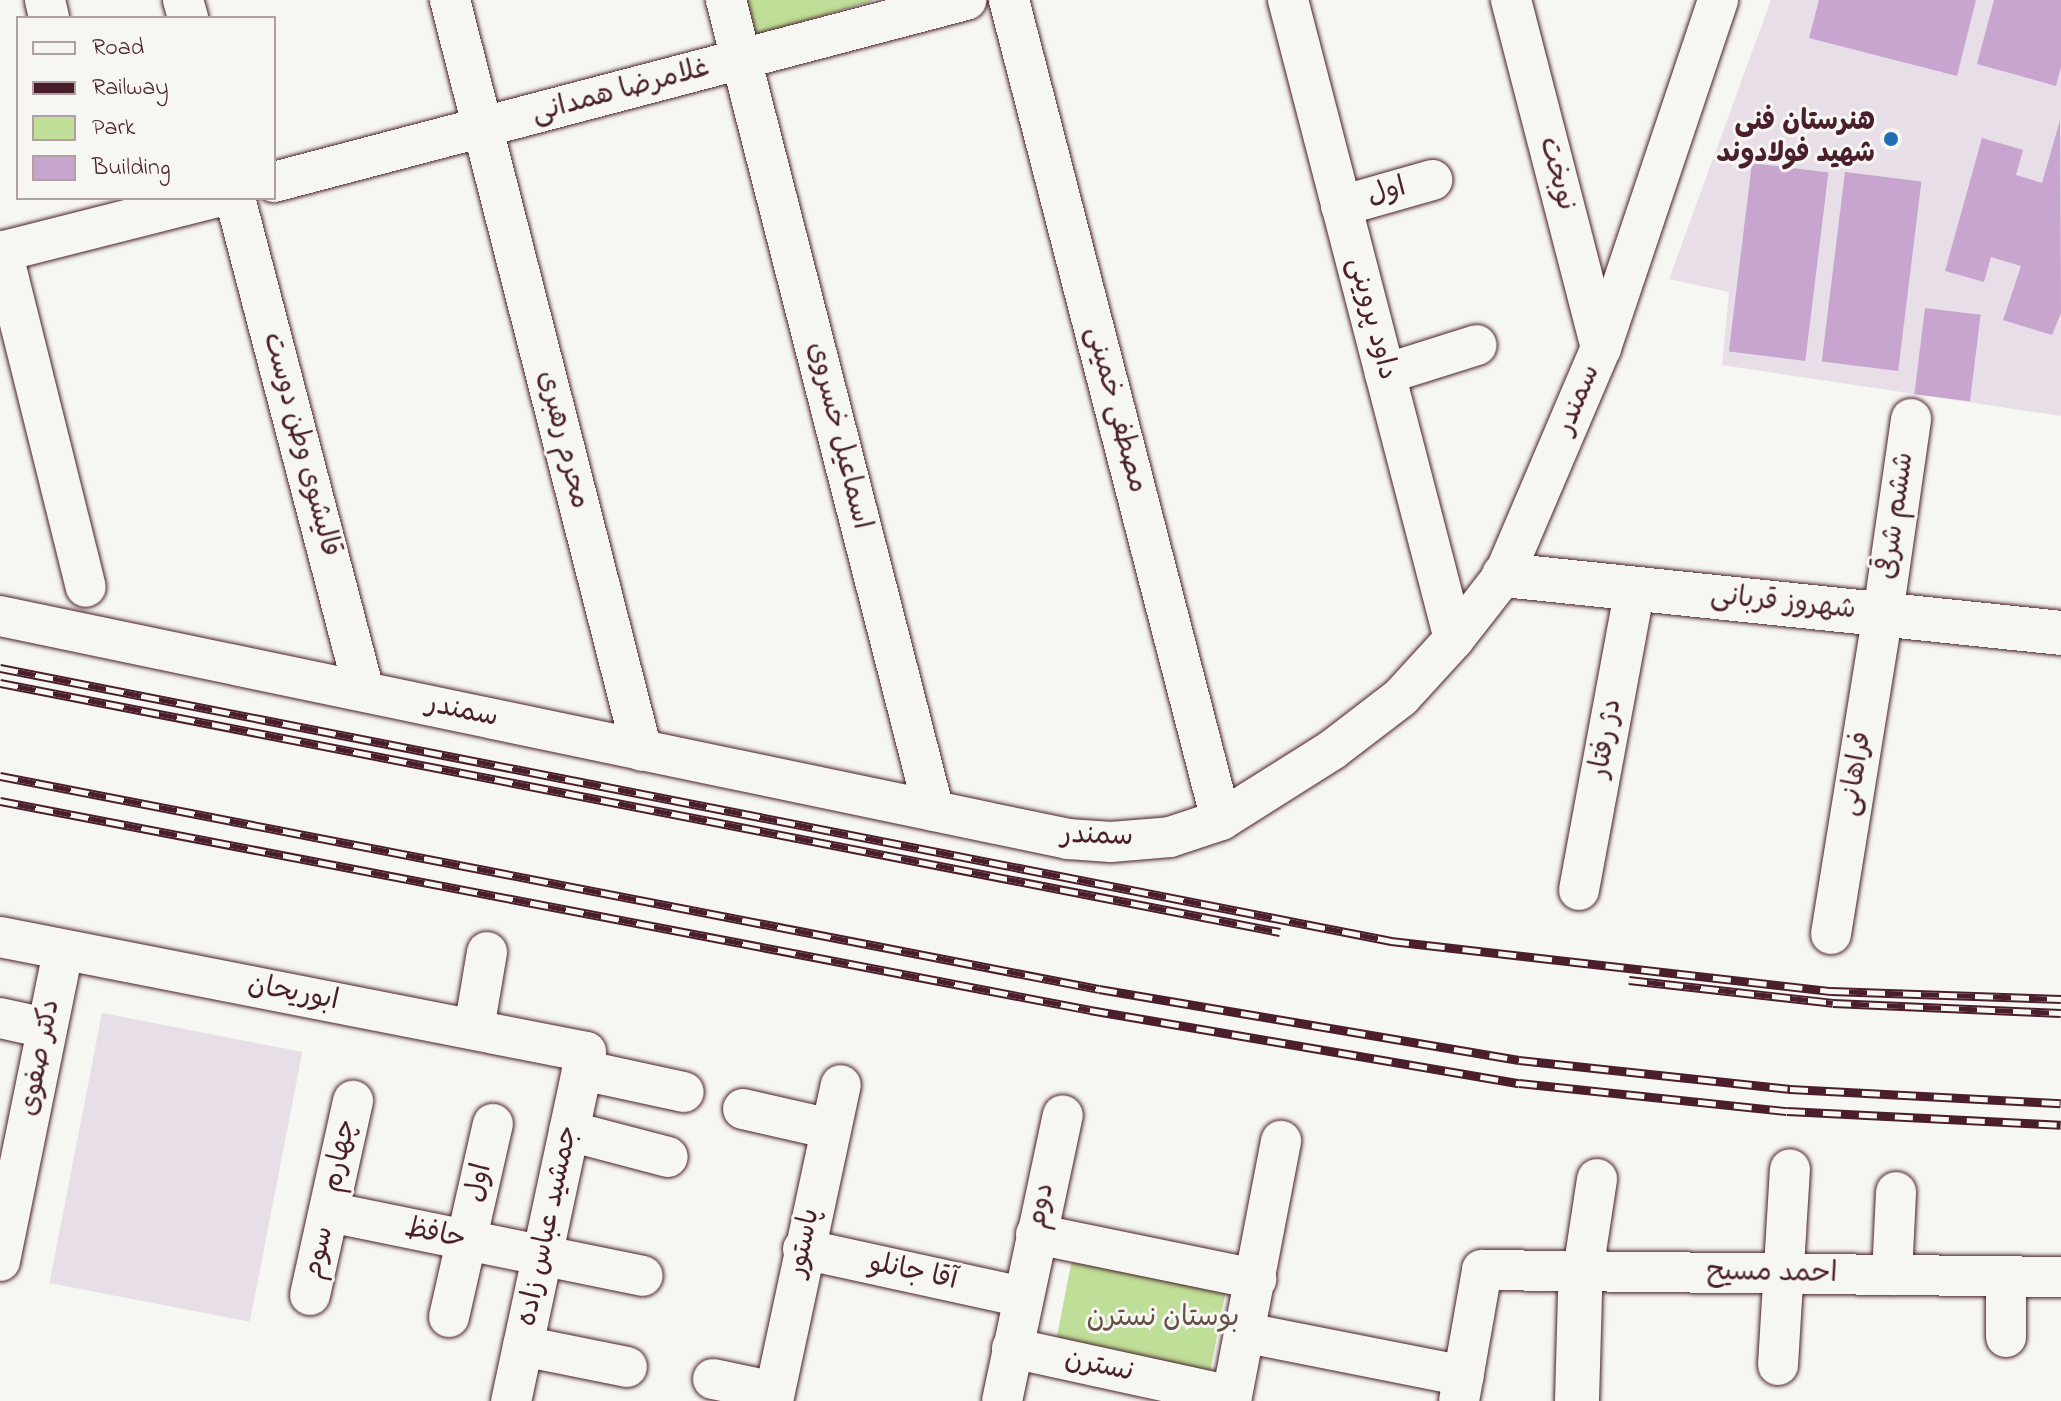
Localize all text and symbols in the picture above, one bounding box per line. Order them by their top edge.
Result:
legend [16,16,276,200]
text: Road [92,31,144,66]
street label: غلامرضا همدانی [528,52,714,132]
text: Railway [92,71,169,106]
place label: هنرستان فنی شهید فولادوند [1716,106,1875,172]
text: Park [92,111,135,146]
marker: هنرستان فنی شهید فولادوند [1882,130,1900,148]
street label: نوبخت [1530,134,1582,214]
text: Building [92,151,171,186]
street label: اول [1364,172,1410,214]
street label: داود پروینی [1339,254,1403,384]
street label: مصطفی خمینی [1077,323,1153,497]
street label: قالیشوی وطن دوست [254,329,346,561]
street label: اسماعیل خسروی [798,339,878,533]
street label: سمندر [1549,360,1609,440]
street label: محرم رهبری [529,367,595,513]
street label: ششم شرقی [1871,450,1923,582]
street label: شهروز قربانی [1709,580,1857,628]
street label: سمندر [423,688,501,736]
street label: دژ رفتار [1583,697,1631,781]
street label: فراهانی [1834,729,1880,819]
street label: سمندر [1060,819,1134,855]
street label: ابوریحان [245,969,341,1019]
street label: دکتر صفوی [13,997,69,1119]
street label: چهارم [317,1116,365,1196]
street label: جمشید عباس زاده [511,1123,587,1329]
street label: اول [459,1160,501,1206]
street label: دوم [1021,1180,1063,1232]
street label: پاستور [781,1206,829,1280]
street label: حافظ [401,1212,469,1258]
street label: سوم [298,1223,342,1283]
street label: آقا جانلو [866,1247,960,1299]
street label: احمد مسیح [1706,1256,1838,1292]
park label: بوستان نسترن [1087,1302,1239,1336]
street label: نسترن [1062,1343,1136,1391]

